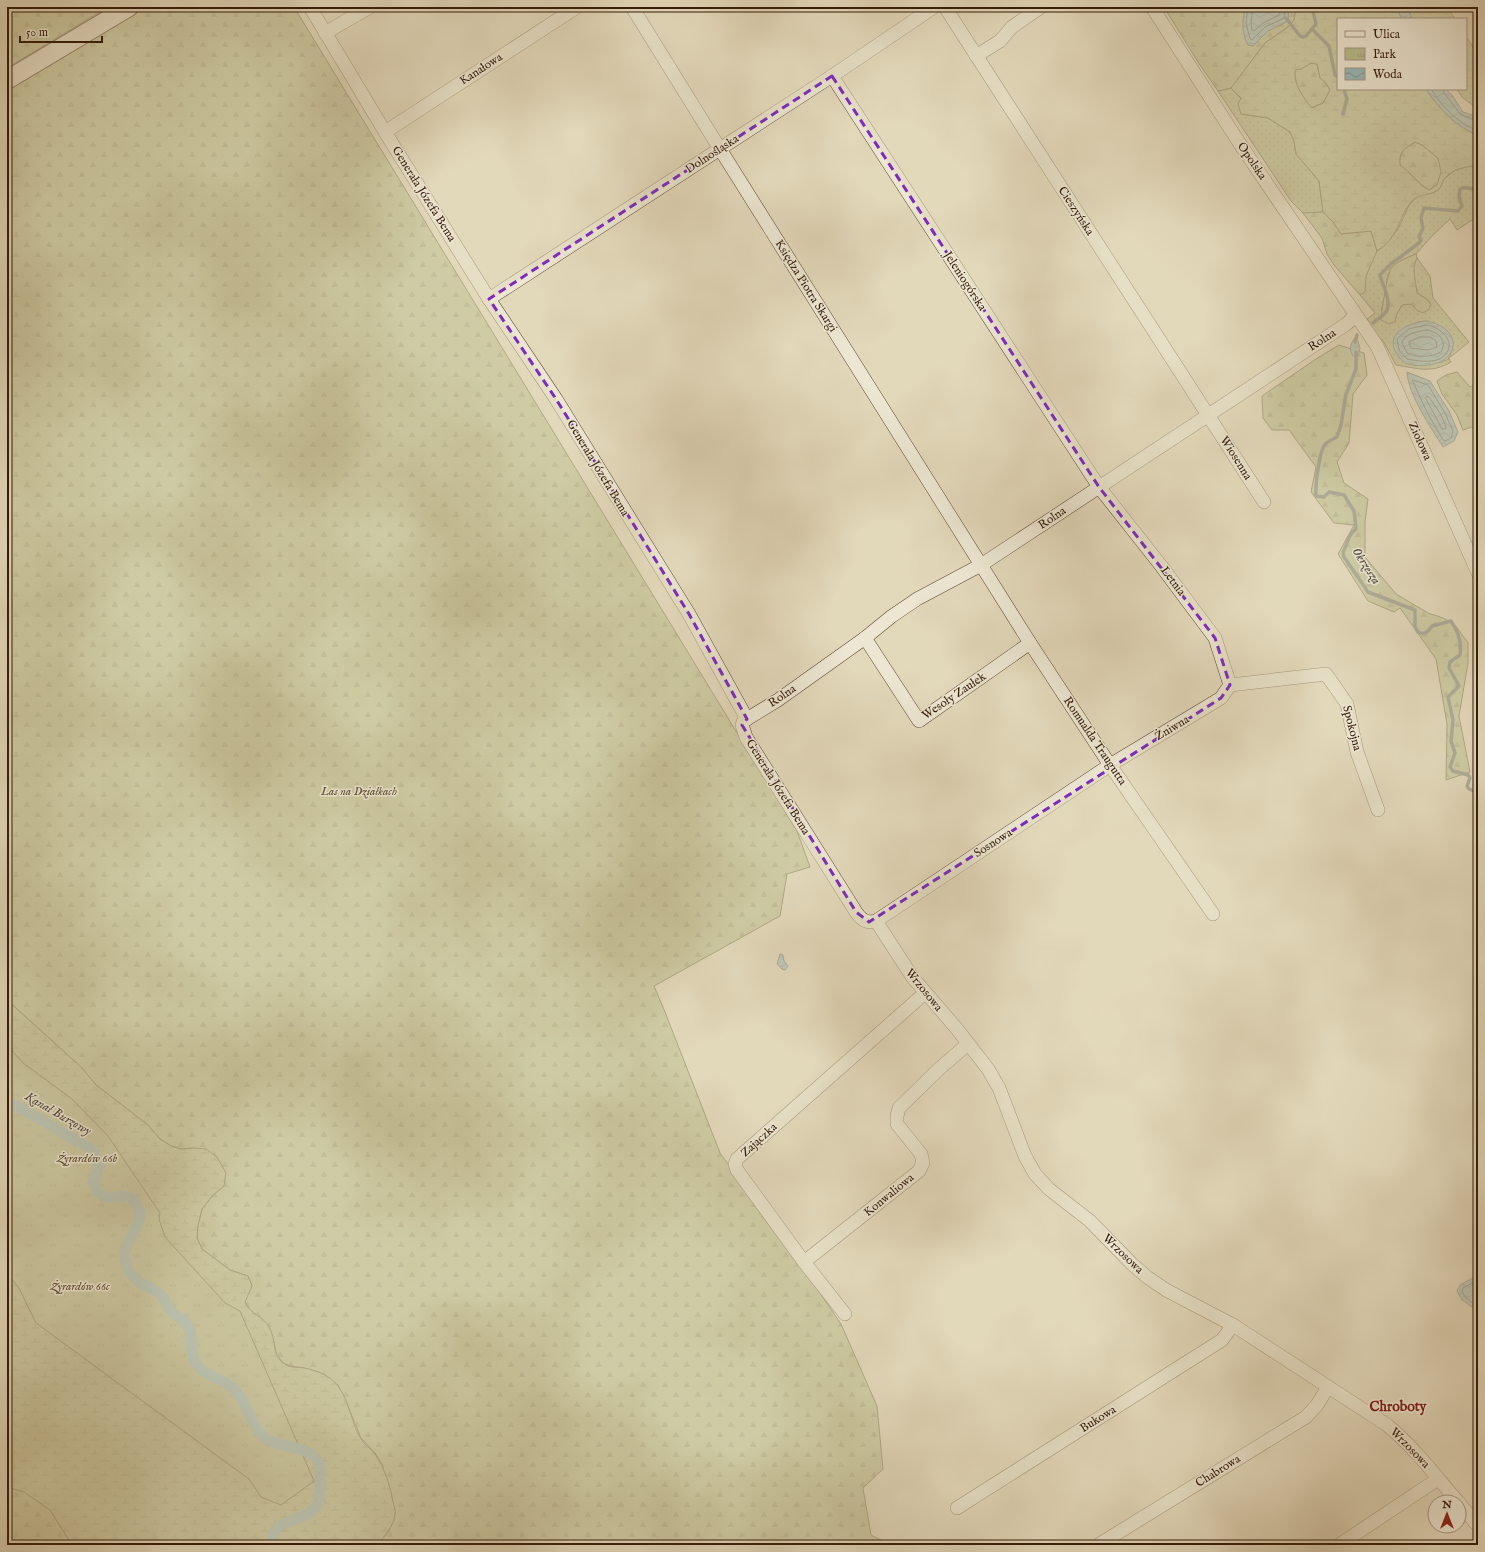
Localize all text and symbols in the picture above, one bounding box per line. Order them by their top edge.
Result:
scale bar [20,18,102,44]
legend [1337,18,1467,90]
text: 50 m [26,25,48,40]
text: Ulica [1373,27,1401,42]
text: Park [1373,47,1396,62]
street label: Kanałowa [457,49,506,88]
text: Woda [1373,67,1403,82]
street label: Dolnośląska [682,131,742,177]
street label: Opolska [1233,139,1270,184]
street label: Generała Józefa Bema [388,143,460,246]
street label: Cieszyńska [1055,184,1098,239]
street label: Księdza Piotra Skargi [772,237,840,335]
street label: Jeleniogórska [938,247,990,315]
street label: Rolna [1305,325,1339,355]
street label: Generała Józefa Bema [562,417,633,520]
street label: Ziołowa [1405,419,1435,463]
street label: Wiosenna [1217,433,1256,483]
street label: Rolna [1035,503,1069,533]
water label: Okrzesza [1348,544,1384,588]
street label: Letnia [1157,563,1189,599]
street label: Wesoły Zaułek [919,669,989,723]
street label: Rolna [765,681,799,711]
street label: Romualda Traugutta [1060,694,1131,789]
street label: Spokojna [1338,704,1365,753]
street label: Żniwna [1152,711,1193,744]
street label: Generała Józefa Bema [742,736,814,839]
park label: Las na Działkach [320,784,397,799]
street label: Sosnowa [971,825,1016,861]
street label: Wrzosowa [902,966,946,1015]
water label: Kanał Burzowy [21,1088,94,1140]
street label: Zajączka [738,1119,781,1160]
park label: Żyrardów 66b [56,1151,118,1167]
street label: Konwaliowa [861,1170,918,1220]
street label: Wrzosowa [1099,1231,1147,1278]
park label: Żyrardów 66c [49,1279,110,1295]
district label: Chroboty [1370,1398,1428,1416]
street label: Bukowa [1077,1402,1120,1436]
street label: Wrzosowa [1387,1424,1434,1472]
street label: Chabrowa [1193,1451,1244,1491]
north arrow [1427,1494,1467,1534]
text: N [1441,1498,1452,1512]

